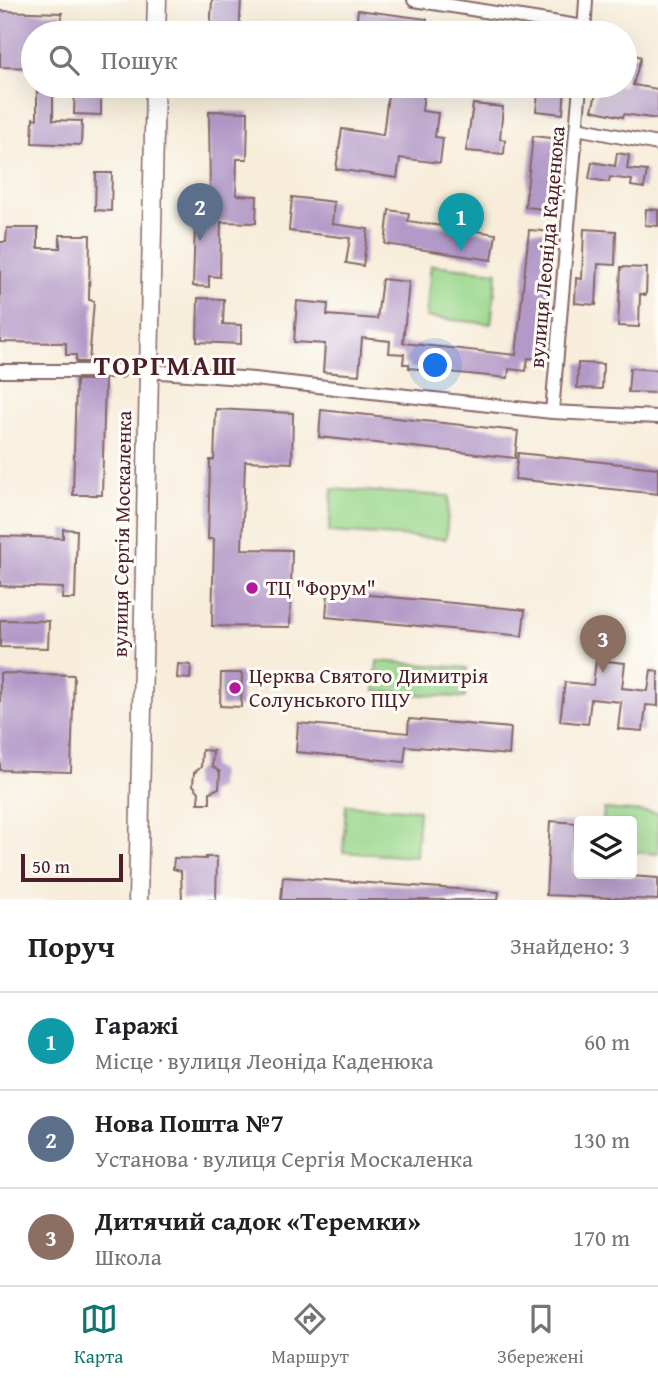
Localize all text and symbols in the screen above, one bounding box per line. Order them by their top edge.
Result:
search box [21,21,637,98]
text: Пошук [101,40,178,79]
icon: search [45,41,83,79]
street label: вулиця Леоніда Каденюка [520,125,573,369]
pin: 2 [177,183,223,241]
pin: 1 [438,193,484,251]
district label: ТОРГМАШ [94,344,238,385]
your location [418,348,452,382]
street label: вулиця Сергія Москаленка [104,410,139,658]
place label: ТЦ "Форум" [266,572,376,603]
marker: ТЦ "Форум" [244,580,260,596]
pin: 3 [580,615,626,673]
place label: Церква Святого Димитрія Солунського ПЦУ [249,660,489,715]
marker: Церква Святого Димитрія Солунського ПЦУ [227,680,243,696]
map controls [574,816,637,879]
button: layers [574,816,637,879]
scale bar [21,851,122,883]
text: 50 m [32,852,70,880]
text: Поруч [28,924,115,968]
text: Знайдено: 3 [510,929,630,962]
text: Гаражі [95,1005,179,1044]
text: 1 [45,1025,57,1058]
text: 60 m [584,1025,630,1058]
text: Місце · вулиця Леоніда Каденюка [95,1044,433,1077]
text: Нова Пошта №7 [95,1103,284,1142]
text: 2 [45,1123,57,1156]
text: 130 m [573,1123,630,1156]
text: Установа · вулиця Сергія Москаленка [95,1142,473,1175]
text: Дитячий садок «Теремки» [95,1201,421,1240]
text: 3 [45,1221,57,1254]
text: 170 m [573,1221,630,1254]
text: Школа [95,1240,162,1273]
tab: Карта [74,1300,123,1370]
tab: Маршрут [271,1300,349,1370]
tab: Збережені [497,1300,584,1370]

